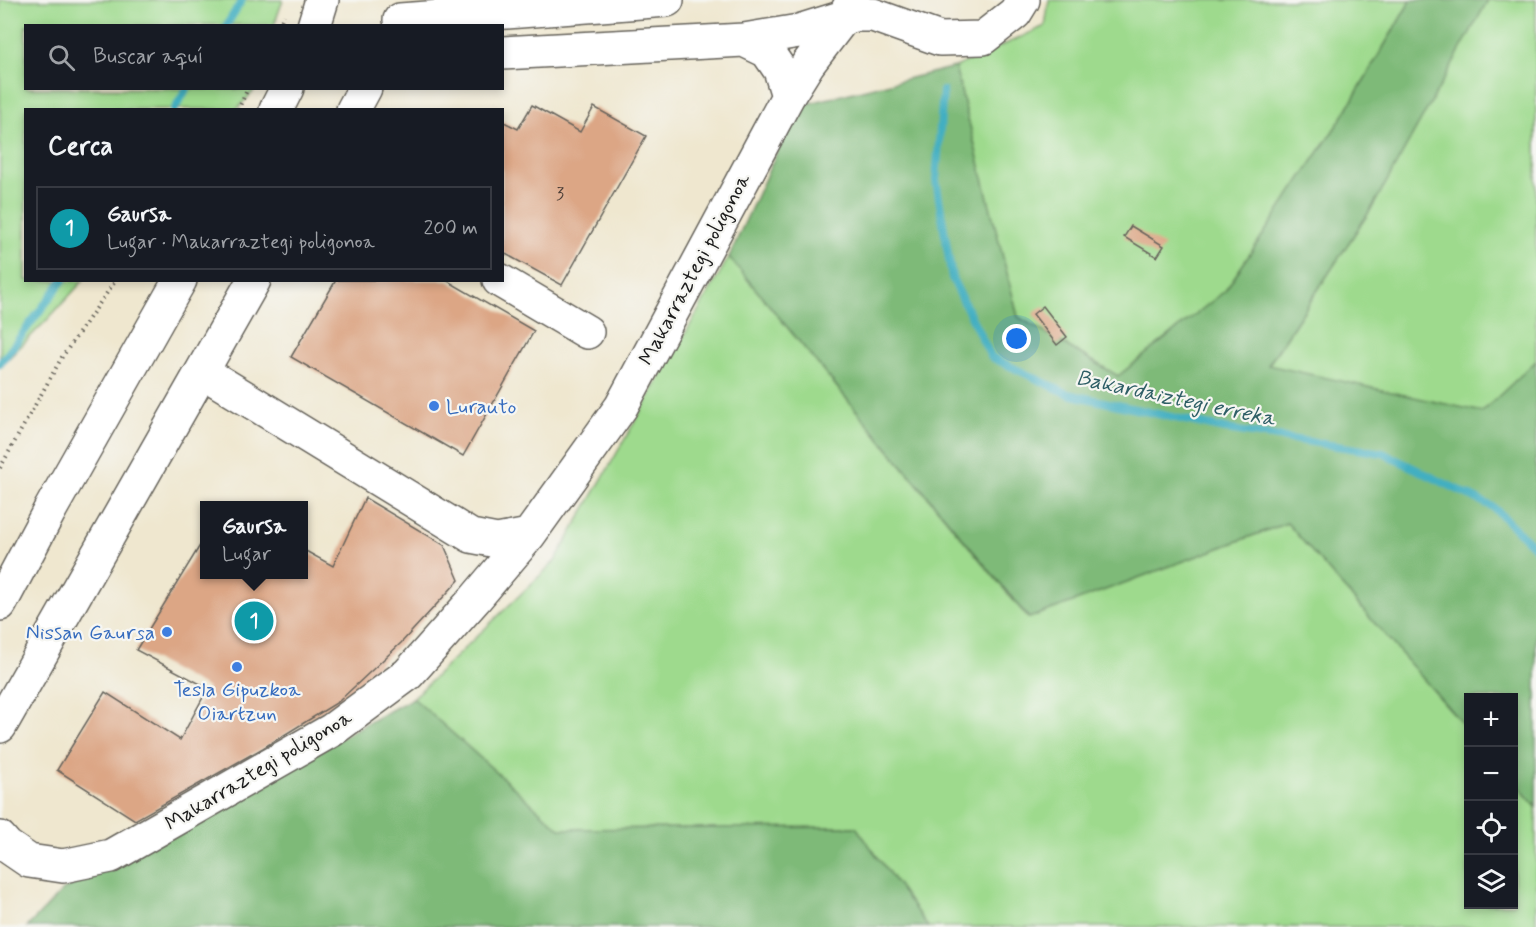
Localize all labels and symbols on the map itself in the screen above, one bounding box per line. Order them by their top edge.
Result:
street label: Makarraztegi poligonoa [632,168,757,370]
house number: 3 [556,182,564,206]
your location [1002,324,1031,353]
water label: Bakardaiztegi erreka [1073,364,1278,435]
place label: Lurauto [446,393,516,421]
marker: Lurauto [427,399,441,413]
pin: 1 [234,598,274,644]
place label: Nissan Gaursa [26,619,155,647]
marker: Nissan Gaursa [160,625,174,639]
marker: Tesla Gipuzkoa Oiartzun [230,660,244,674]
place label: Tesla Gipuzkoa Oiartzun [173,676,301,728]
street label: Makarraztegi poligonoa [160,704,357,838]

